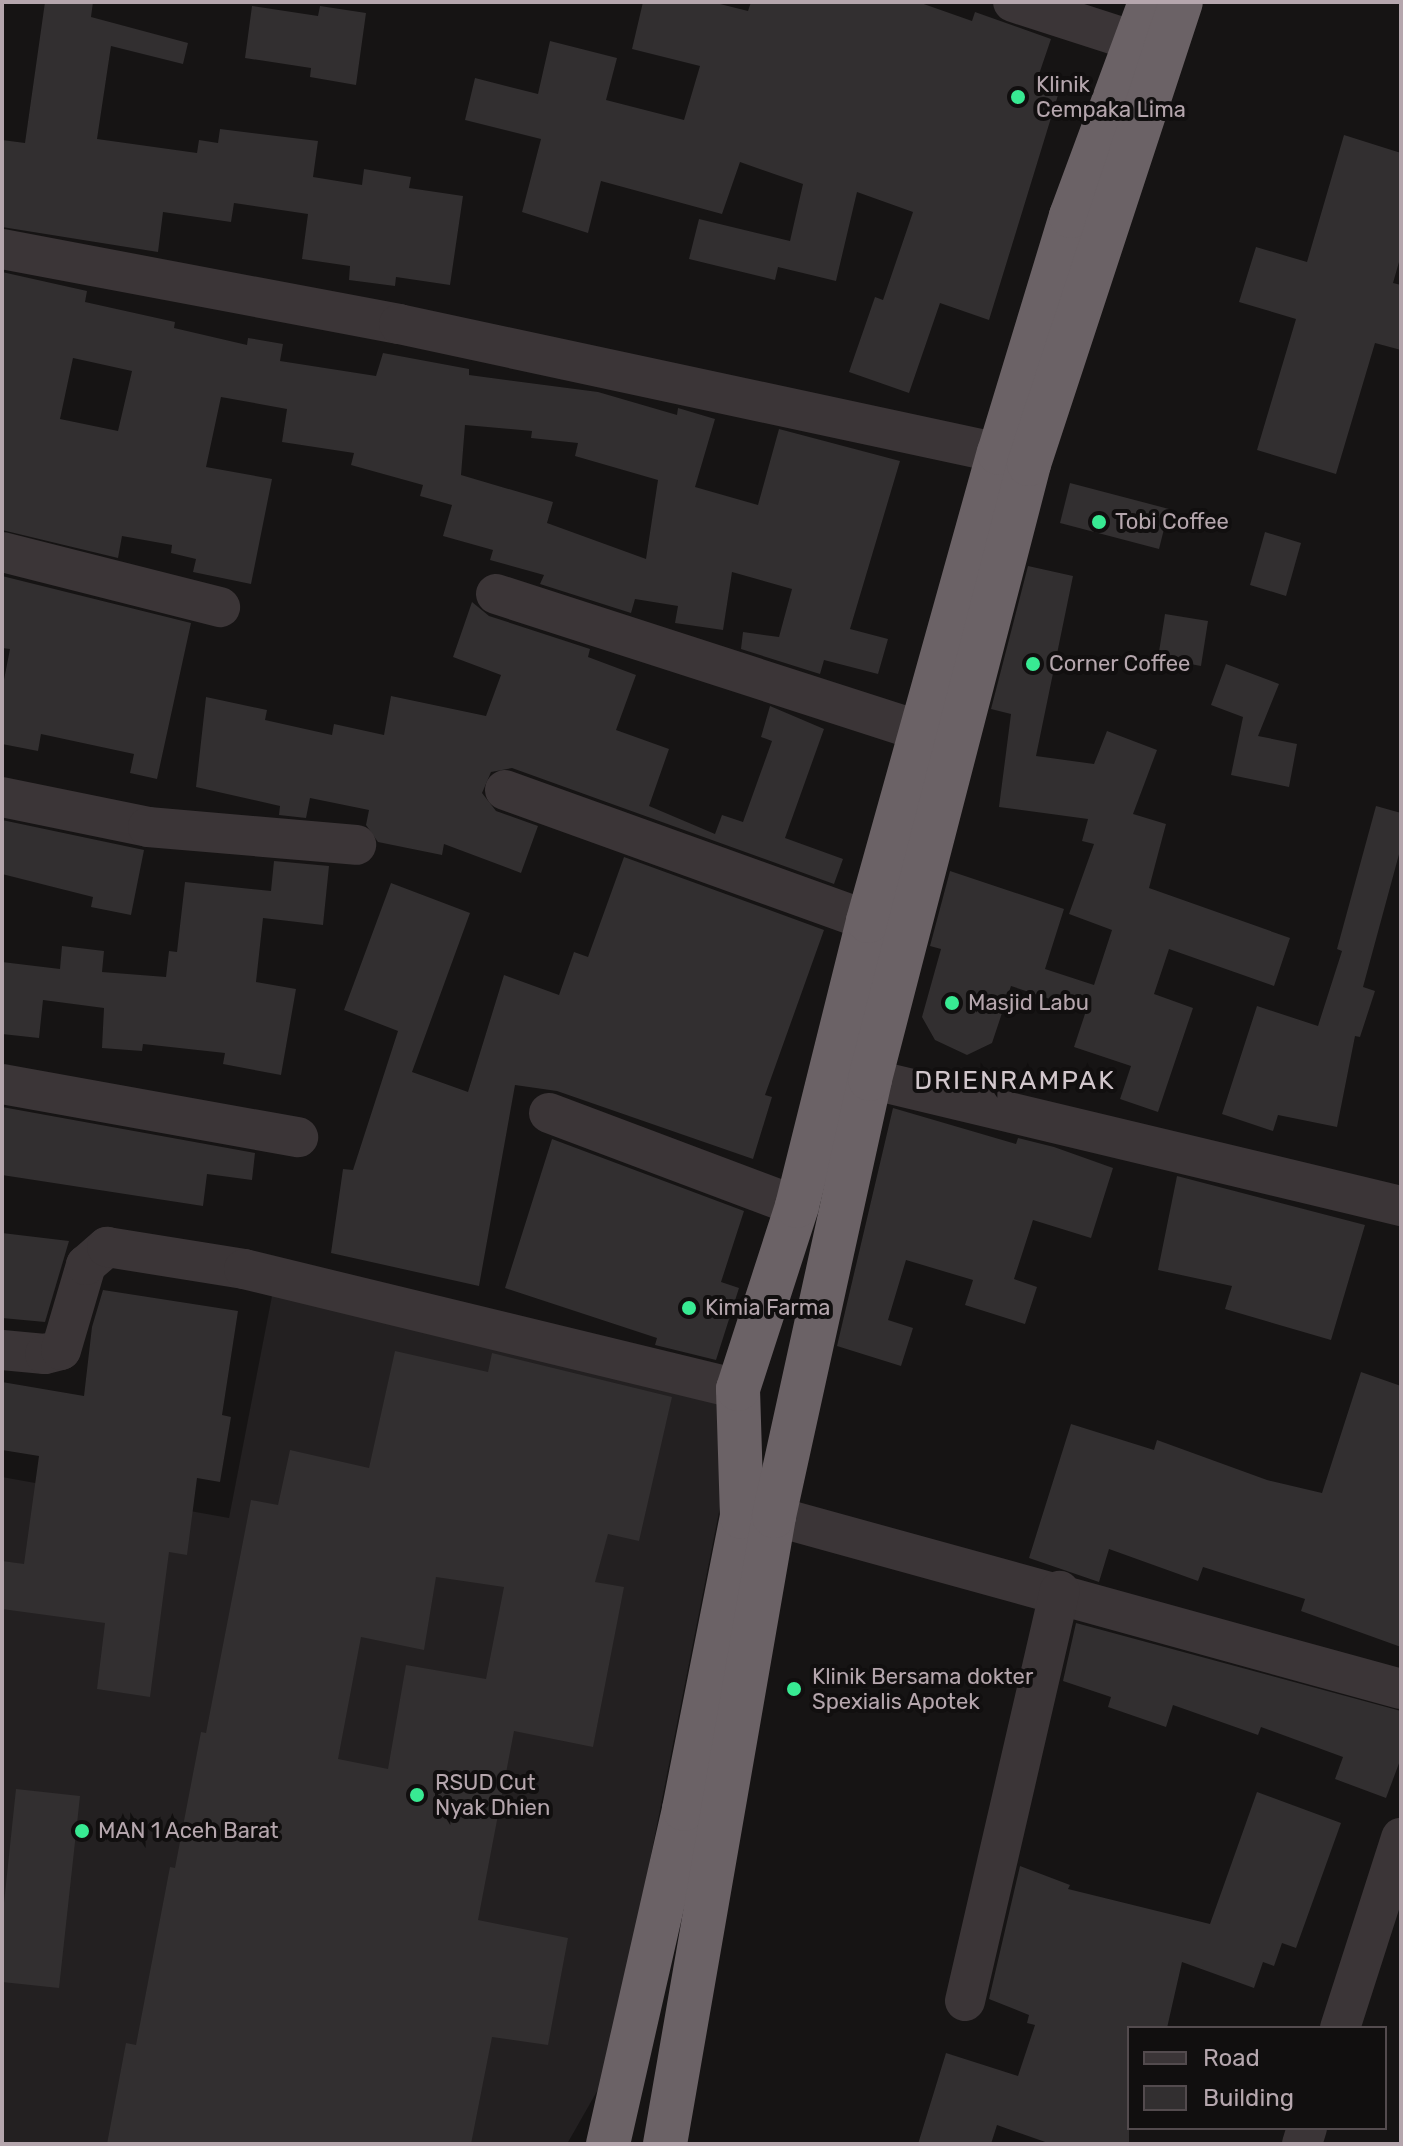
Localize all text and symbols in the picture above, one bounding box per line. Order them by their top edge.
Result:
place label: Klinik Cempaka Lima [1036,71,1186,122]
marker: Klinik Cempaka Lima [1007,86,1029,108]
place label: Tobi Coffee [1115,509,1229,535]
marker: Tobi Coffee [1090,513,1108,531]
place label: Corner Coffee [1049,651,1191,677]
marker: Corner Coffee [1024,655,1042,673]
place label: Masjid Labu [968,990,1089,1016]
marker: Masjid Labu [943,994,961,1012]
district label: DRIENRAMPAK [914,1065,1116,1097]
place label: Kimia Farma [705,1295,830,1321]
marker: Kimia Farma [680,1299,698,1317]
place label: Klinik Bersama dokter Spexialis Apotek [812,1663,1033,1714]
marker: Klinik Bersama dokter Spexialis Apotek [783,1678,805,1700]
place label: RSUD Cut Nyak Dhien [435,1769,550,1820]
marker: RSUD Cut Nyak Dhien [406,1784,428,1806]
place label: MAN 1 Aceh Barat [98,1818,279,1844]
marker: MAN 1 Aceh Barat [73,1822,91,1840]
legend [1127,2026,1387,2130]
text: Road [1203,2044,1260,2072]
text: Building [1203,2084,1294,2112]

